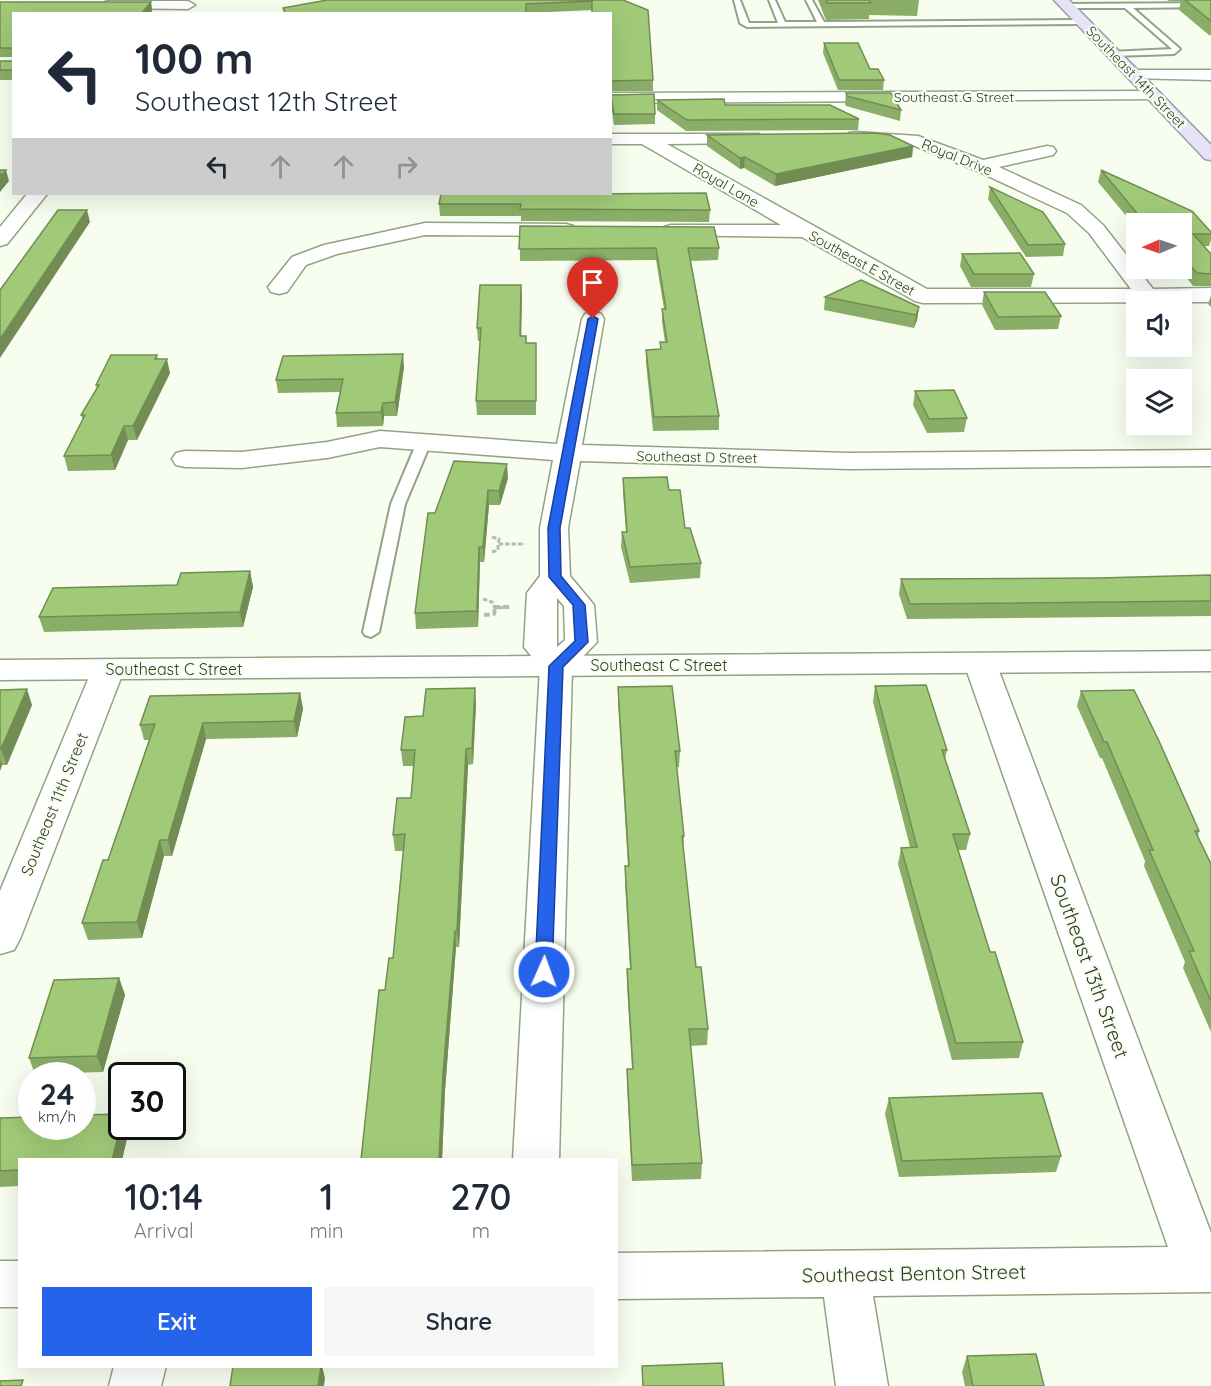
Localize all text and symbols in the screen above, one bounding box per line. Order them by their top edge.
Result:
street label: Southeast 14th Street [1082,22,1190,132]
text: 100 m [135,32,253,85]
icon: left [36,36,114,114]
text: Southeast 12th Street [135,84,398,118]
street label: Southeast G Street [894,88,1014,106]
street label: Royal Drive [919,135,995,179]
icon: left [201,150,234,183]
icon: ahead [264,150,297,183]
icon: ahead [327,150,360,183]
icon: right [390,150,423,183]
street label: Royal Lane [690,159,762,211]
north arrow [1126,213,1192,279]
map controls [1126,213,1192,435]
street label: Southeast E Street [806,226,918,300]
pin [567,257,618,319]
icon: arrive [576,266,609,299]
button: sound [1126,291,1192,357]
button: layers [1126,369,1192,435]
street label: Southeast D Street [636,447,758,467]
street label: Southeast C Street [591,655,727,675]
street label: Southeast C Street [106,659,242,679]
street label: Southeast 11th Street [16,729,92,879]
street label: Southeast 13th Street [1045,871,1135,1062]
position arrow [512,940,576,1004]
speed limit sign: 30 [108,1062,186,1140]
text: 24 [40,1075,74,1113]
text: km/h [38,1107,76,1126]
text: 10:14 [125,1174,203,1219]
text: 1 [320,1174,334,1219]
text: 270 [450,1174,511,1219]
text: Arrival [134,1218,194,1243]
text: min [310,1218,344,1243]
text: m [472,1218,490,1243]
street label: Southeast Benton Street [802,1259,1027,1287]
button: Exit [42,1287,312,1356]
button: Share [324,1287,594,1356]

